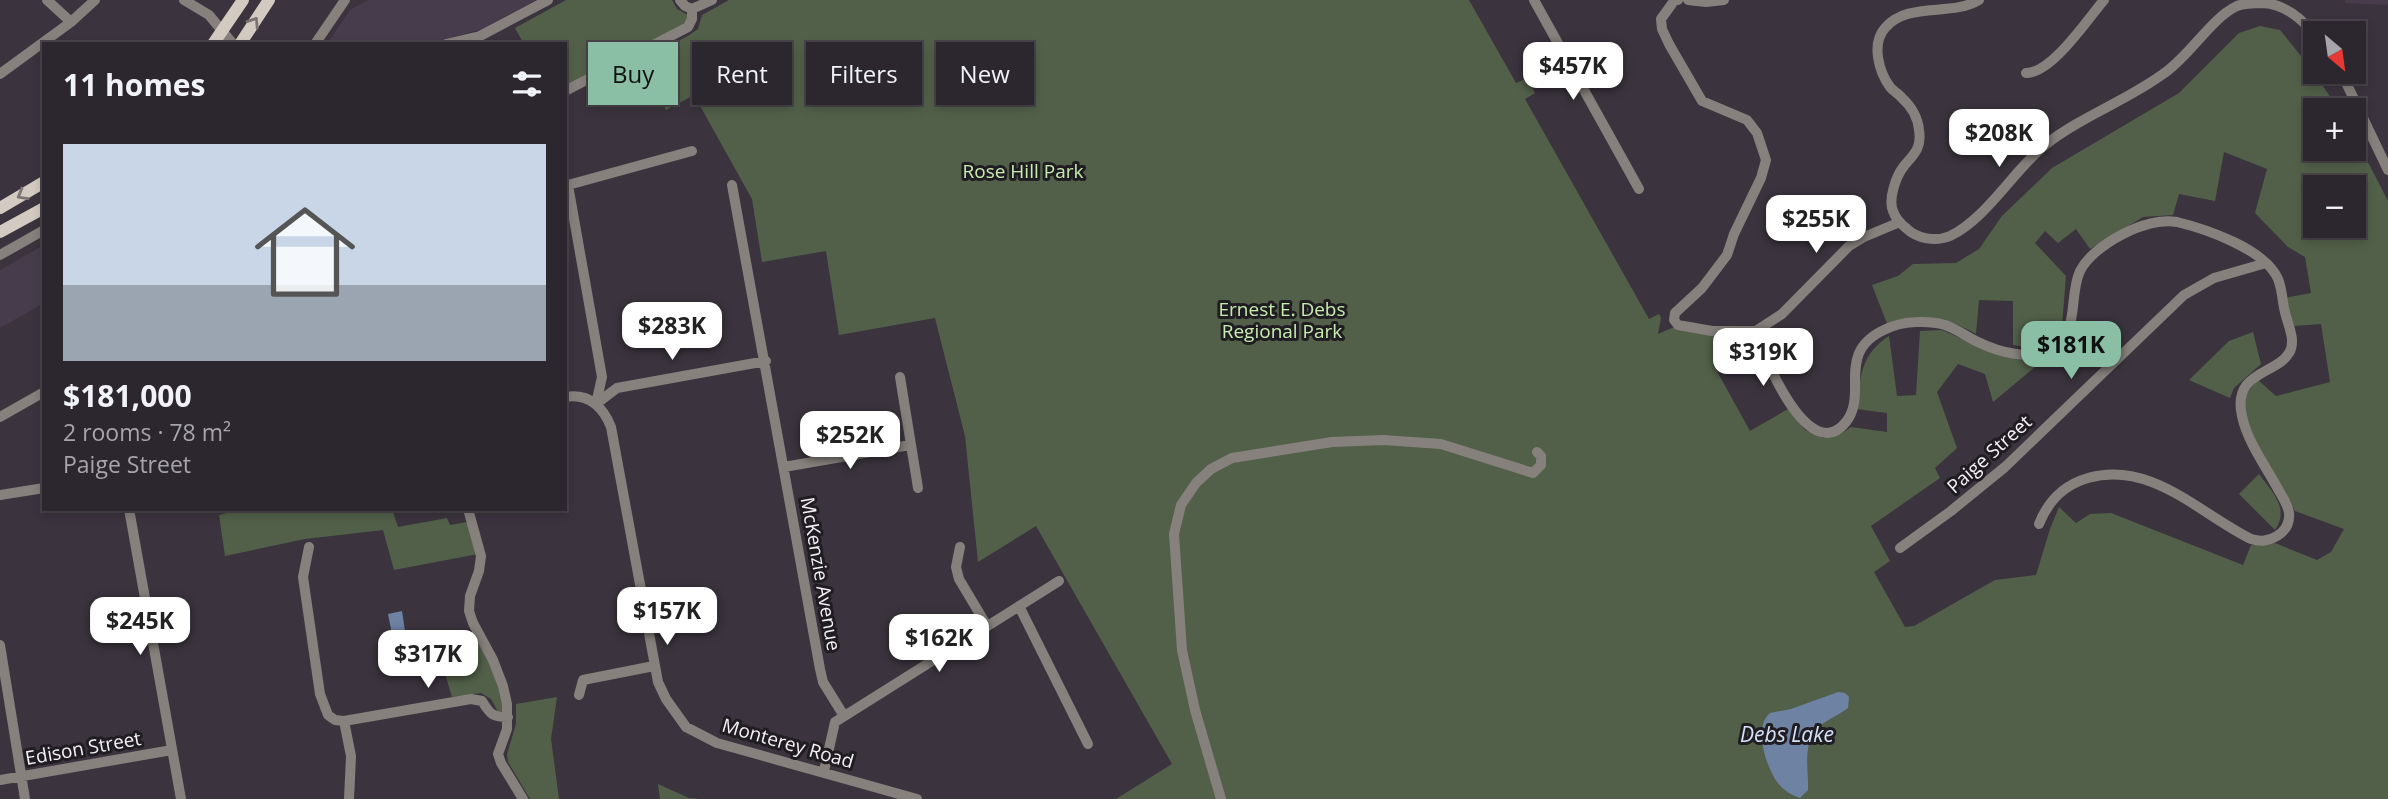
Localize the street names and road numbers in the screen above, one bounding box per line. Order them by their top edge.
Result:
street label: Paige Street [1941,409,2037,499]
street label: McKenzie Avenue [795,495,847,653]
street label: Monterey Road [719,712,857,774]
street label: Edison Street [23,725,143,771]

